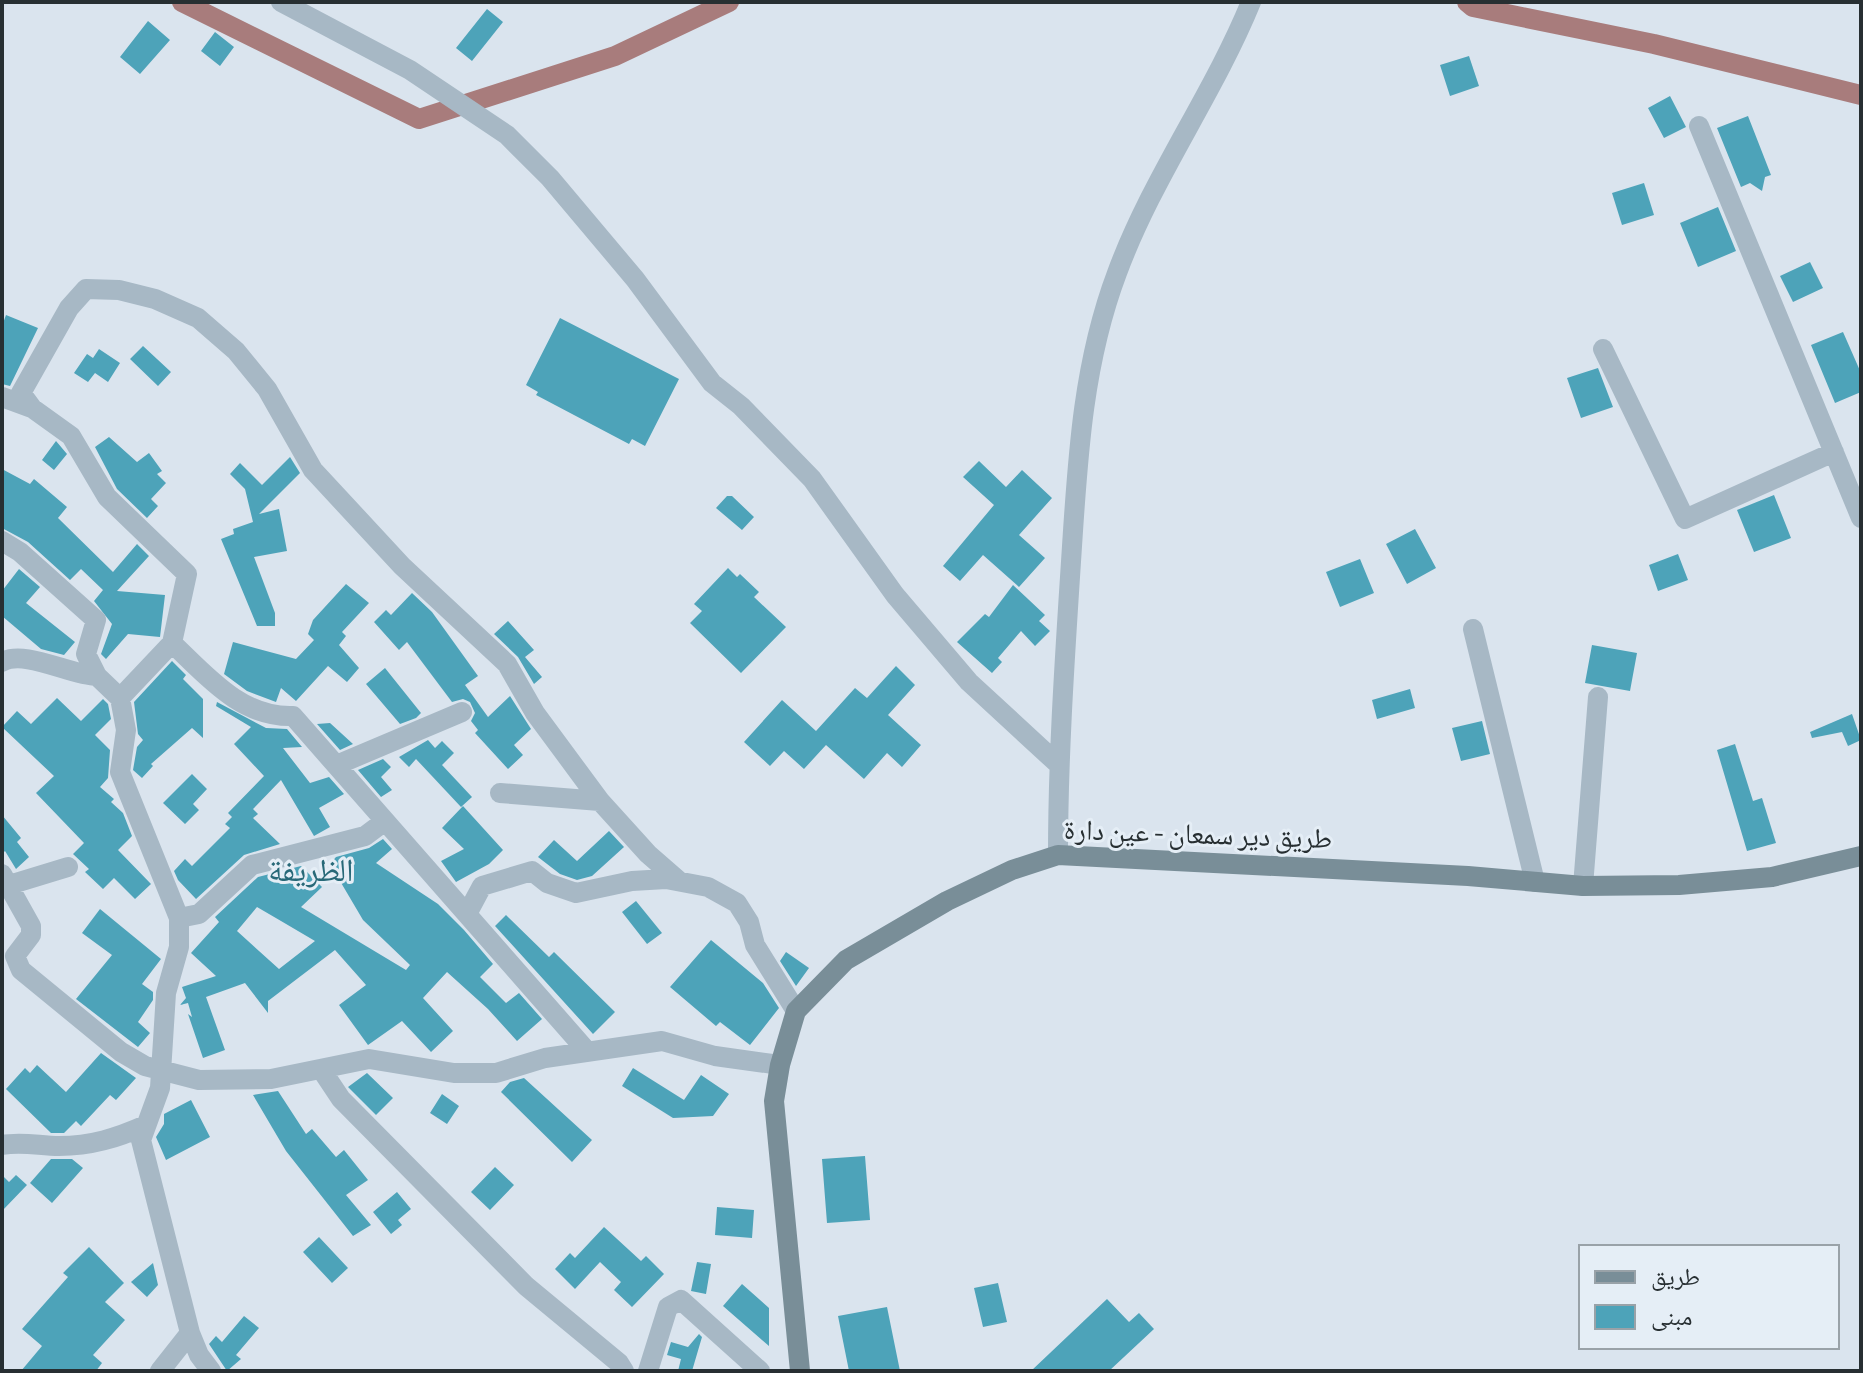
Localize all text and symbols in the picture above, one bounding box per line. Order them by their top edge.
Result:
street label: طريق دير سمعان - عين دارة [1063,814,1333,856]
district label: الظريفة [268,852,354,891]
legend [1579,1245,1839,1349]
text: طريق [1651,1263,1700,1292]
text: مبنى [1651,1303,1692,1332]

